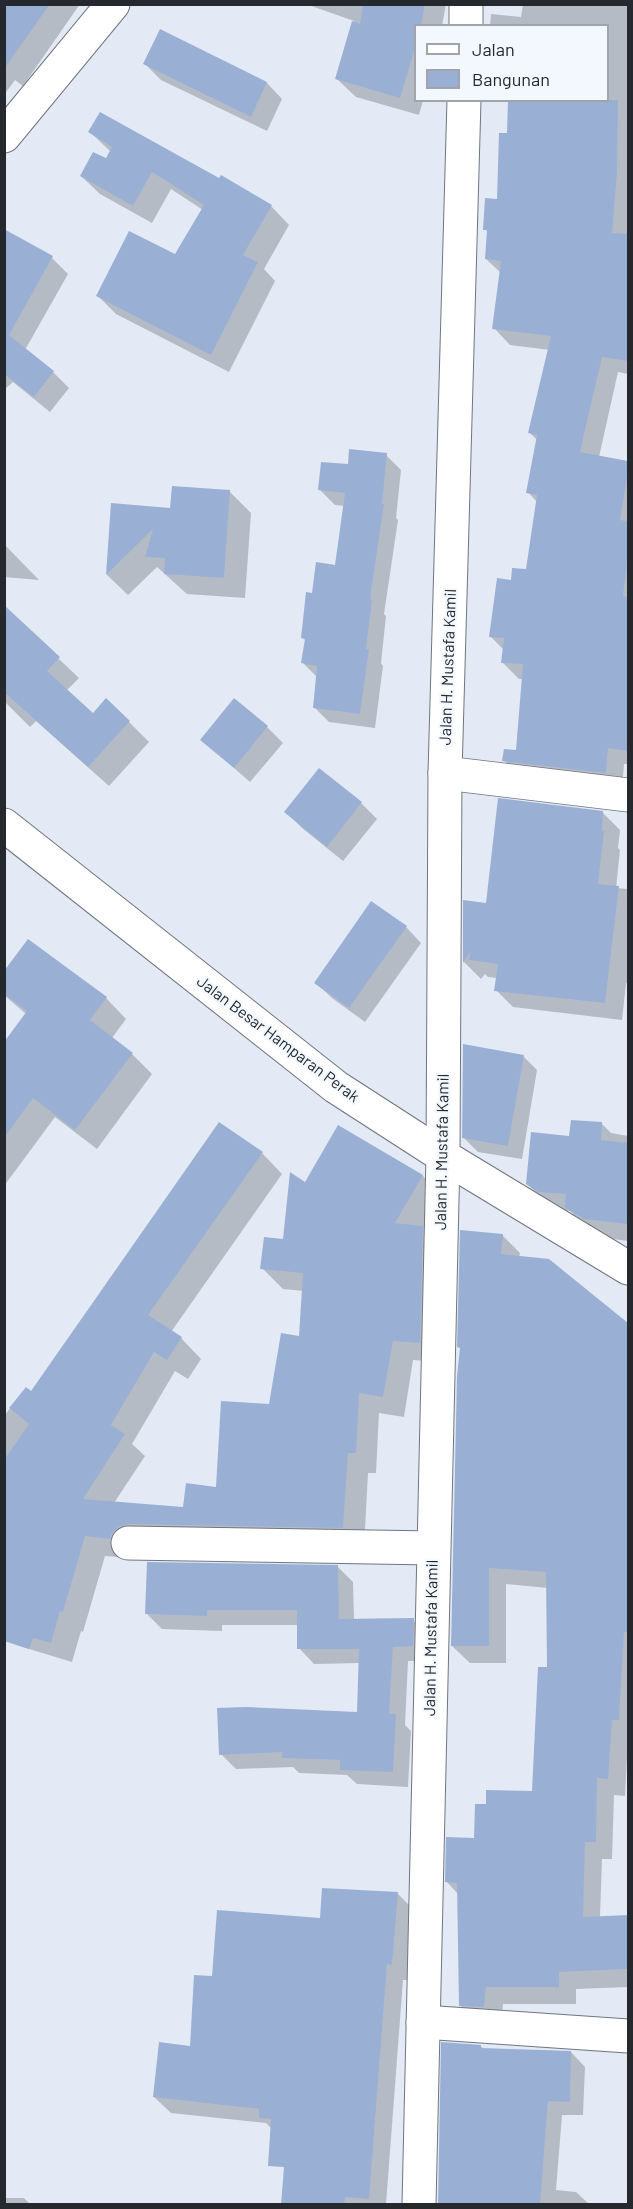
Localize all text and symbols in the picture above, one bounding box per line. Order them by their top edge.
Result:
legend [414,24,609,102]
text: Jalan [472,38,515,60]
text: Bangunan [472,68,550,90]
street label: Jalan H. Mustafa Kamil [436,588,460,746]
street label: Jalan Besar Hamparan Perak [193,972,363,1106]
street label: Jalan H. Mustafa Kamil [431,1074,453,1230]
street label: Jalan H. Mustafa Kamil [420,1560,442,1716]

